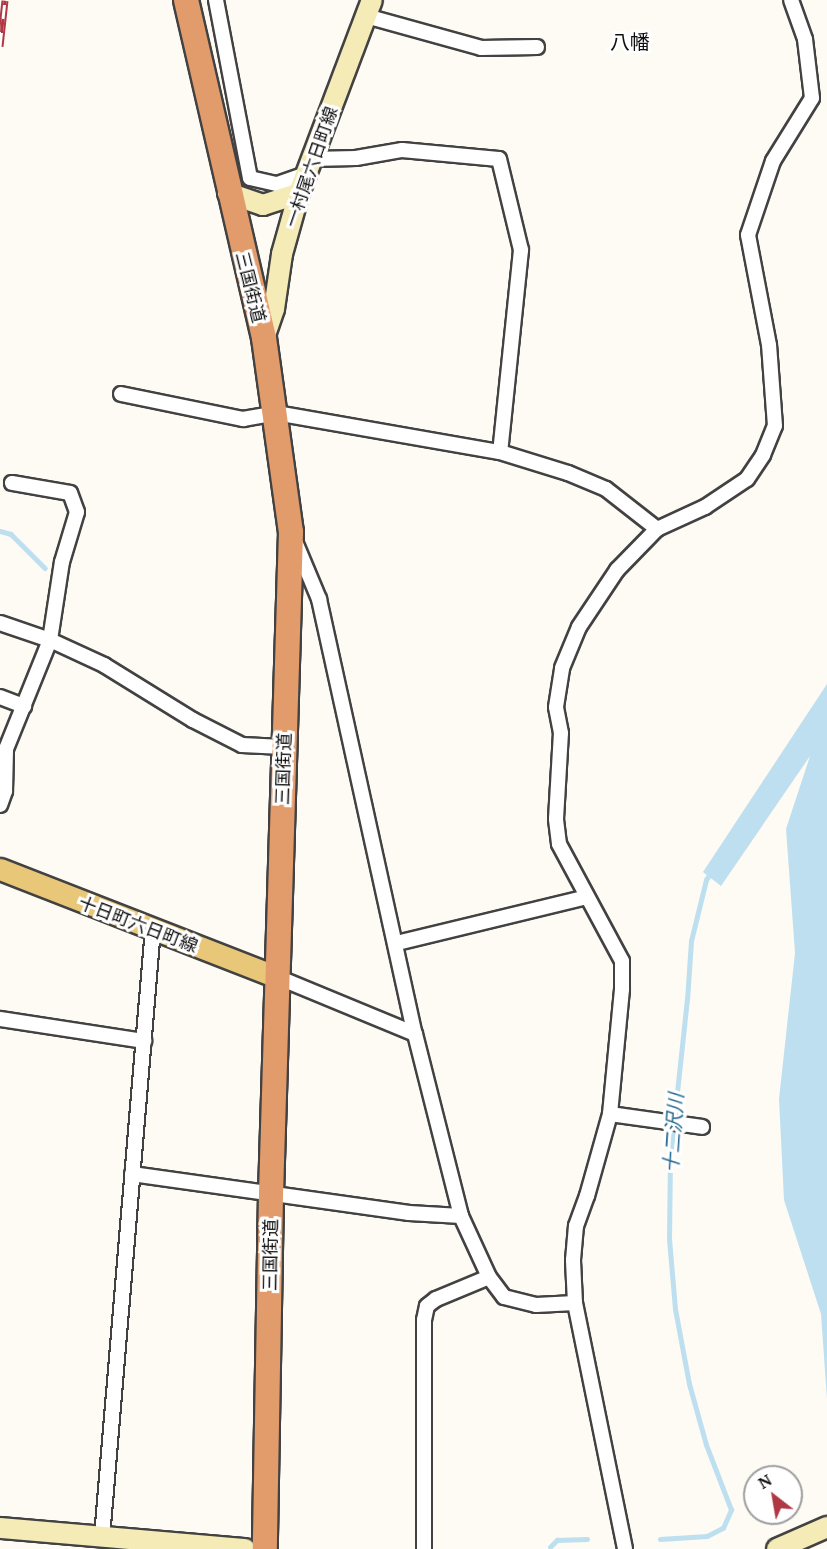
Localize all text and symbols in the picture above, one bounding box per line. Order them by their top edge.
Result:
district label: 八幡 [610,29,650,53]
street label: 一村尾六日町線 [280,104,342,230]
street label: 三国街道 [232,249,270,325]
street label: 三国街道 [271,733,295,805]
street label: 十日町六日町線 [75,891,201,957]
water label: 十二沢川 [658,1092,688,1174]
street label: 三国街道 [259,1219,281,1291]
north arrow [743,1465,803,1525]
text: N [754,1469,776,1494]

